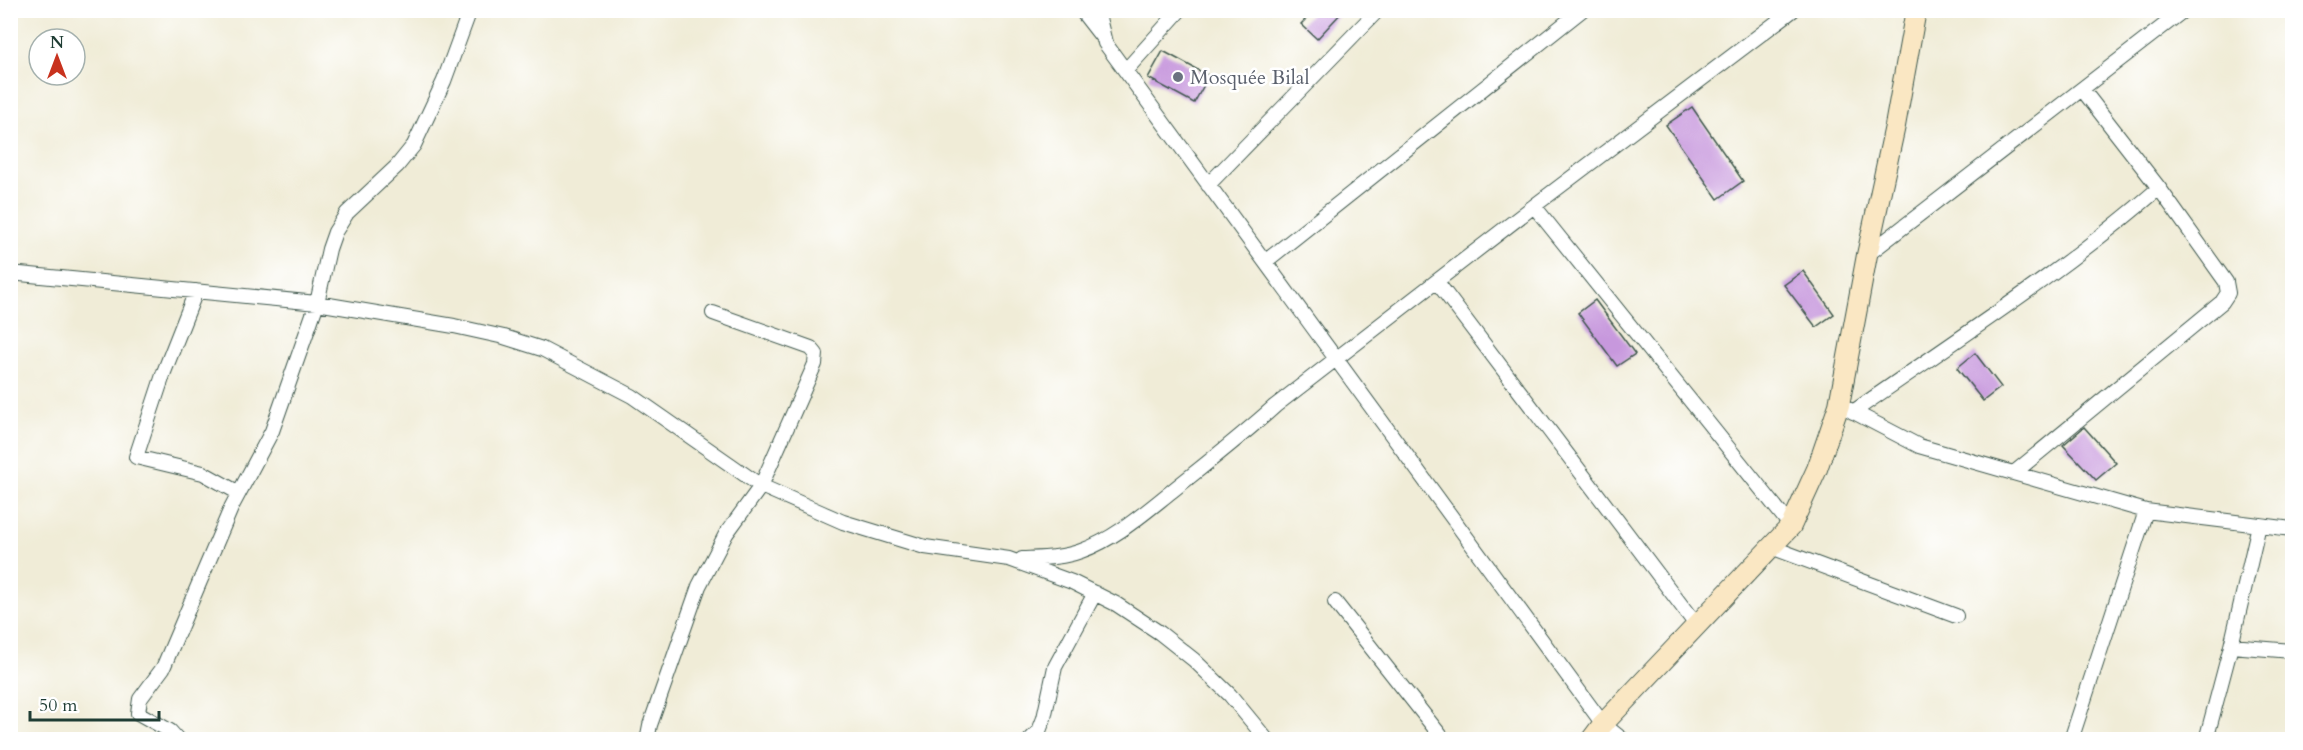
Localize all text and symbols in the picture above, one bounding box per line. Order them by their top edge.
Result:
north arrow [27,27,87,87]
text: N [50,32,64,54]
place label: Mosquée Bilal [1190,64,1310,91]
marker: Mosquée Bilal [1171,70,1185,84]
scale bar [30,684,159,722]
text: 50 m [39,693,78,718]

